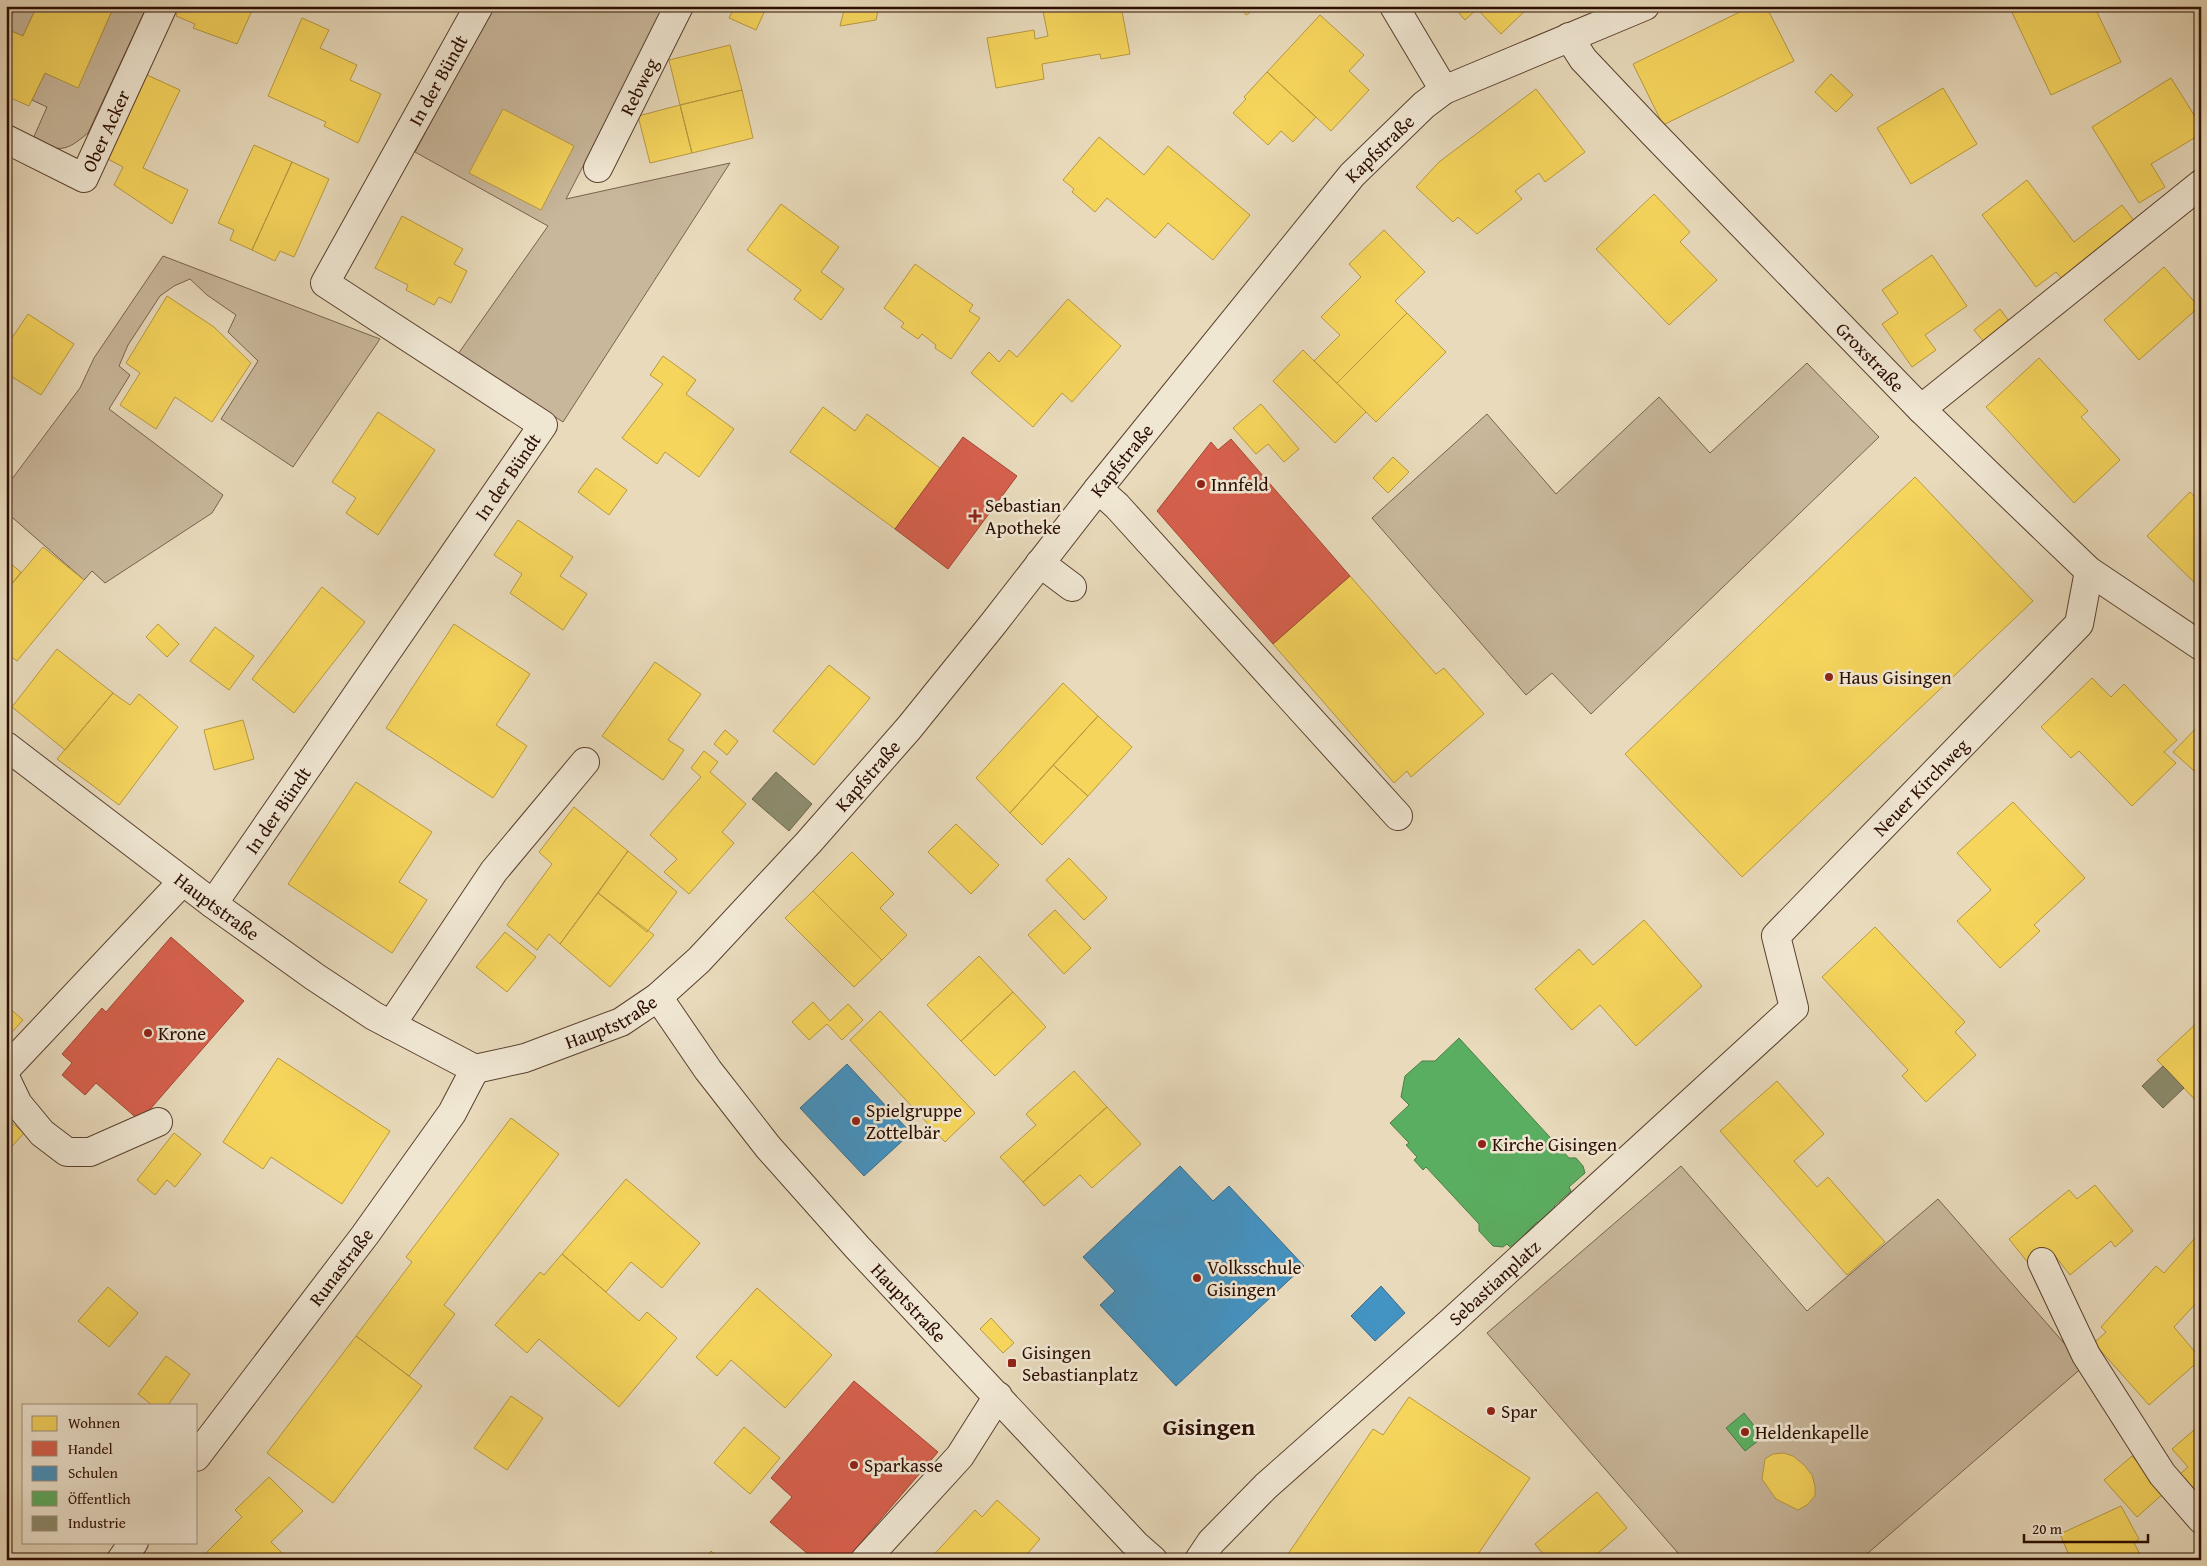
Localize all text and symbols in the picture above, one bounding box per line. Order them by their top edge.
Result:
street label: In der Bündt [401,29,475,131]
street label: Rebweg [612,52,665,120]
street label: Ober Acker [75,85,137,177]
street label: Kapfstraße [1338,108,1421,189]
street label: Groxstraße [1829,315,1911,399]
street label: Kapfstraße [1083,417,1160,503]
street label: In der Bündt [467,427,548,526]
place label: Innfeld [1211,470,1270,498]
marker: Innfeld [1195,478,1207,490]
place label: Sebastian Apotheke [985,491,1062,541]
marker: Sebastian Apotheke [969,510,981,522]
place label: Haus Gisingen [1839,663,1952,691]
marker: Haus Gisingen [1823,671,1835,683]
street label: Neuer Kirchweg [1866,732,1975,843]
street label: Kapfstraße [828,733,907,818]
street label: In der Bündt [238,761,318,859]
street label: Hauptstraße [168,865,266,947]
street label: Hauptstraße [561,988,663,1056]
place label: Krone [158,1019,206,1047]
marker: Krone [142,1027,154,1039]
place label: Spielgruppe Zottelbär [866,1096,962,1146]
marker: Spielgruppe Zottelbär [850,1115,862,1127]
place label: Kirche Gisingen [1492,1130,1617,1158]
marker: Kirche Gisingen [1476,1138,1488,1150]
street label: Runastraße [302,1222,380,1312]
street label: Sebastianplatz [1442,1233,1546,1332]
place label: Volksschule Gisingen [1207,1253,1302,1303]
street label: Hauptstraße [865,1256,953,1349]
marker: Volksschule Gisingen [1191,1272,1203,1284]
place label: Gisingen Sebastianplatz [1022,1338,1138,1388]
marker: Gisingen Sebastianplatz [1006,1357,1018,1369]
place label: Spar [1501,1397,1538,1425]
legend [22,1404,198,1544]
marker: Spar [1485,1405,1497,1417]
district label: Gisingen [1163,1409,1255,1444]
text: Wohnen [68,1412,121,1433]
place label: Heldenkapelle [1755,1418,1869,1446]
marker: Heldenkapelle [1739,1426,1751,1438]
text: Handel [68,1438,113,1459]
place label: Sparkasse [864,1451,943,1479]
marker: Sparkasse [848,1459,860,1471]
text: Schulen [68,1462,119,1483]
text: Öffentlich [68,1488,131,1509]
scale bar [2024,1511,2148,1543]
text: Industrie [68,1512,126,1533]
text: 20 m [2032,1518,2063,1539]

